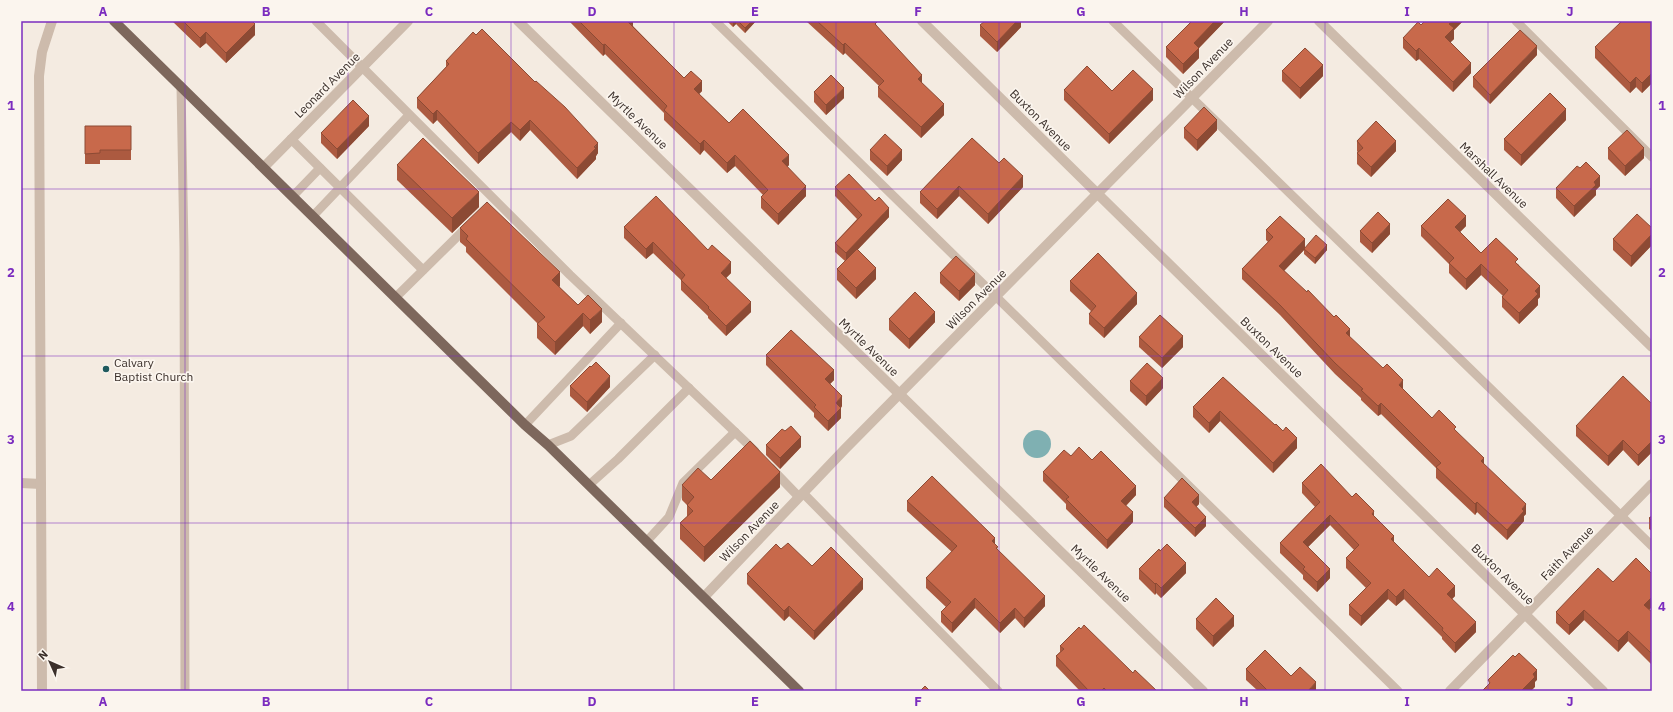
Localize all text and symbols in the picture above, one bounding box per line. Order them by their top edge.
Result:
text: A [99,3,108,20]
text: B [262,3,271,20]
text: C [425,3,434,20]
text: D [587,3,597,20]
text: E [751,3,759,20]
text: F [914,3,922,20]
text: G [1076,3,1086,20]
text: H [1239,3,1249,20]
text: I [1404,3,1410,20]
text: J [1566,3,1574,20]
street label: Wilson Avenue [1170,34,1236,102]
street label: Leonard Avenue [291,49,363,121]
street label: Buxton Avenue [1007,86,1075,154]
street label: Myrtle Avenue [605,88,671,152]
text: 1 [7,97,15,114]
text: 1 [1658,97,1666,114]
street label: Marshall Avenue [1457,139,1532,212]
text: 2 [7,264,15,281]
text: 2 [1658,264,1666,281]
street label: Wilson Avenue [943,265,1010,332]
street label: Buxton Avenue [1238,313,1307,381]
street label: Myrtle Avenue [836,315,902,379]
place label: Calvary Baptist Church [114,355,193,384]
marker: Calvary Baptist Church [101,364,111,374]
text: 3 [7,431,15,448]
text: 3 [1658,431,1666,448]
street label: Wilson Avenue [716,497,782,565]
street label: Faith Avenue [1537,522,1597,583]
street label: Buxton Avenue [1469,540,1538,608]
street label: Myrtle Avenue [1068,541,1134,605]
text: 4 [7,598,15,615]
text: 4 [1658,598,1666,615]
north arrow [30,642,70,682]
text: N [35,647,51,663]
text: A [99,693,108,710]
text: B [262,693,271,710]
text: C [425,693,434,710]
text: D [587,693,597,710]
text: E [751,693,759,710]
text: F [914,693,922,710]
text: G [1076,693,1086,710]
text: H [1239,693,1249,710]
text: I [1404,693,1410,710]
text: J [1566,693,1574,710]

